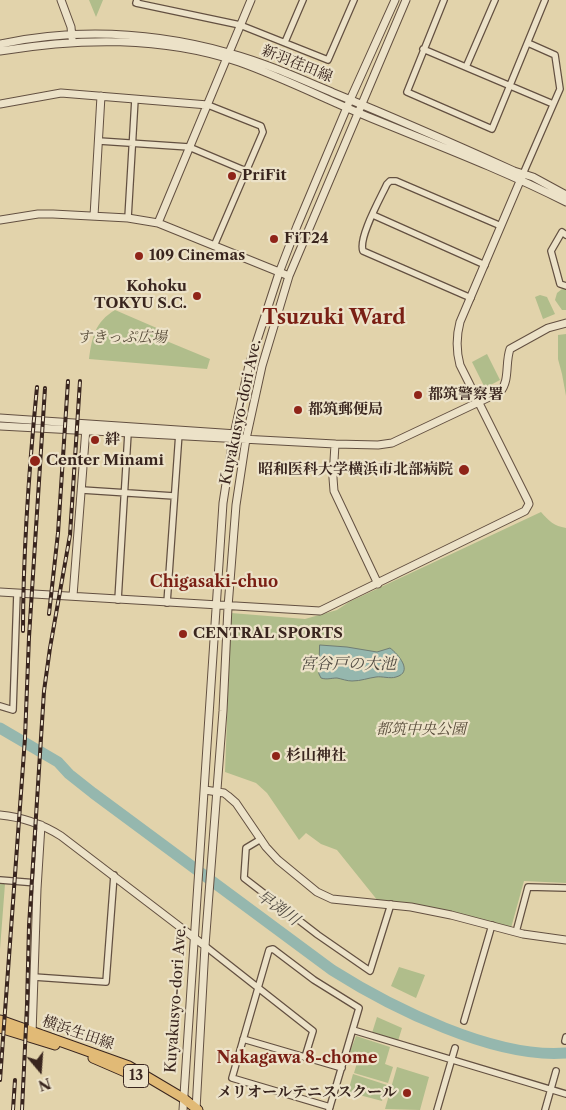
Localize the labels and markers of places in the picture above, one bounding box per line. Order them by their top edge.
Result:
place label: PriFit [242,167,287,185]
marker: PriFit [226,170,238,182]
place label: FiT24 [284,230,329,248]
marker: FiT24 [268,233,280,245]
place label: 109 Cinemas [149,247,245,265]
marker: 109 Cinemas [133,250,145,262]
place label: Kohoku TOKYU S.C. [94,278,187,313]
marker: Kohoku TOKYU S.C. [191,290,203,302]
place label: 都筑警察署 [428,386,503,404]
marker: 都筑警察署 [412,389,424,401]
place label: 都筑郵便局 [308,401,383,419]
marker: 都筑郵便局 [292,404,304,416]
place label: 絆 [105,431,120,449]
marker: 絆 [89,434,101,446]
place label: Center Minami [46,452,164,470]
marker: Center Minami [28,454,42,468]
place label: 昭和医科大学横浜市北部病院 [258,461,453,479]
marker: 昭和医科大学横浜市北部病院 [457,463,471,477]
place label: CENTRAL SPORTS [193,625,343,643]
marker: CENTRAL SPORTS [177,628,189,640]
place label: 杉山神社 [286,747,346,765]
marker: 杉山神社 [270,750,282,762]
place label: メリオールテニススクール [217,1084,397,1102]
marker: メリオールテニススクール [401,1087,413,1099]

